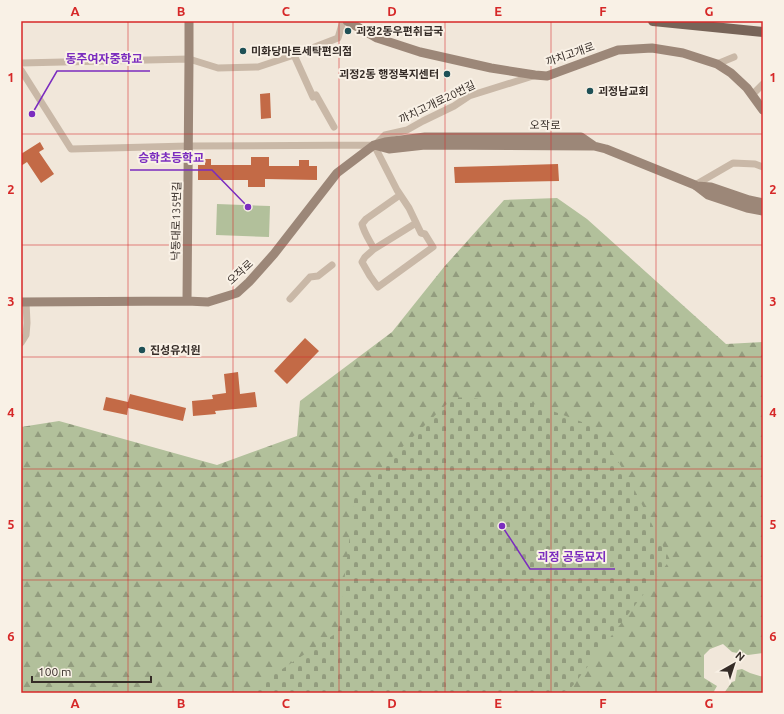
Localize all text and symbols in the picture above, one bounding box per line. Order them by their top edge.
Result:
text: A [70,4,80,18]
text: B [177,4,186,18]
text: C [282,4,291,18]
text: D [387,4,397,18]
text: E [494,4,502,18]
text: F [599,4,607,18]
text: G [705,4,714,18]
place label: 괴정2동우편취급국 [356,25,443,37]
marker: 괴정2동우편취급국 [343,26,353,36]
street label: 까치고개로 [544,40,596,68]
place label: 미화당마트세탁편의점 [251,45,352,57]
marker: 미화당마트세탁편의점 [238,46,248,56]
callout: 동주여자중학교 [57,47,150,71]
text: 동주여자중학교 [65,52,143,65]
place label: 괴정2동 행정복지센터 [339,68,439,80]
marker: 괴정2동 행정복지센터 [442,69,452,79]
text: 1 [7,70,15,84]
text: 1 [769,70,777,84]
street label: 까치고개로20번길 [397,78,477,126]
place label: 괴정남교회 [598,85,649,97]
marker: 괴정남교회 [585,86,595,96]
street label: 오작로 [530,119,560,131]
callout: 승학초등학교 [130,146,212,170]
text: 승학초등학교 [138,151,204,164]
street label: 낙동대로135번길 [169,181,183,261]
text: 2 [7,182,15,196]
text: 2 [769,182,777,196]
street label: 오작로 [225,257,255,287]
text: 3 [7,294,15,308]
text: 3 [769,294,777,308]
place label: 진성유치원 [150,344,201,356]
marker: 진성유치원 [137,345,147,355]
text: 4 [7,405,15,419]
text: 4 [769,405,777,419]
text: 5 [7,517,15,531]
text: 5 [769,517,777,531]
callout: 괴정 공동묘지 [530,545,615,569]
text: 괴정 공동묘지 [537,550,607,563]
text: 6 [7,629,15,643]
text: 6 [769,629,777,643]
north arrow [714,644,754,684]
text: N [733,649,747,663]
scale bar [32,658,151,684]
text: 100 m [38,665,71,678]
text: A [70,696,80,710]
text: B [177,696,186,710]
text: C [282,696,291,710]
text: D [387,696,397,710]
text: E [494,696,502,710]
text: F [599,696,607,710]
text: G [705,696,714,710]

